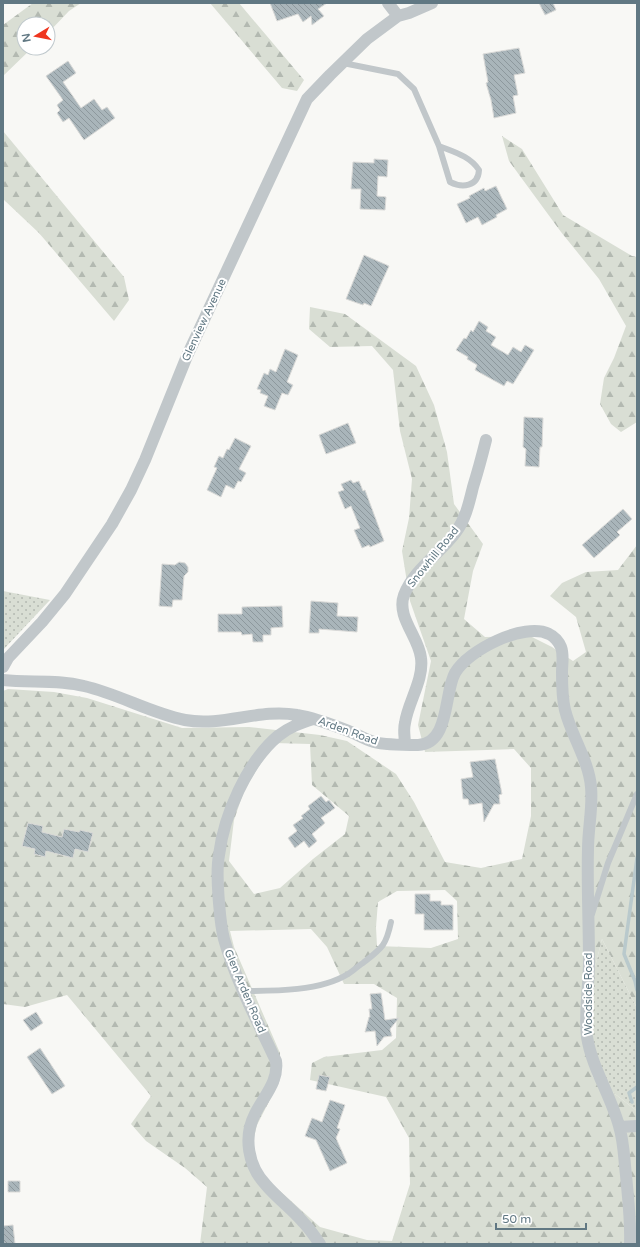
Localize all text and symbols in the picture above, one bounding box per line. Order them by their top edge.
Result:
north arrow [16,16,56,56]
text: N [19,32,34,43]
street label: Glenview Avenue [179,277,229,363]
street label: Snowhill Road [405,524,461,590]
street label: Arden Road [316,714,380,748]
street label: Glen Arden Road [222,947,268,1035]
street label: Woodside Road [582,953,595,1035]
scale bar [496,1205,586,1231]
text: 50 m [502,1212,531,1226]

